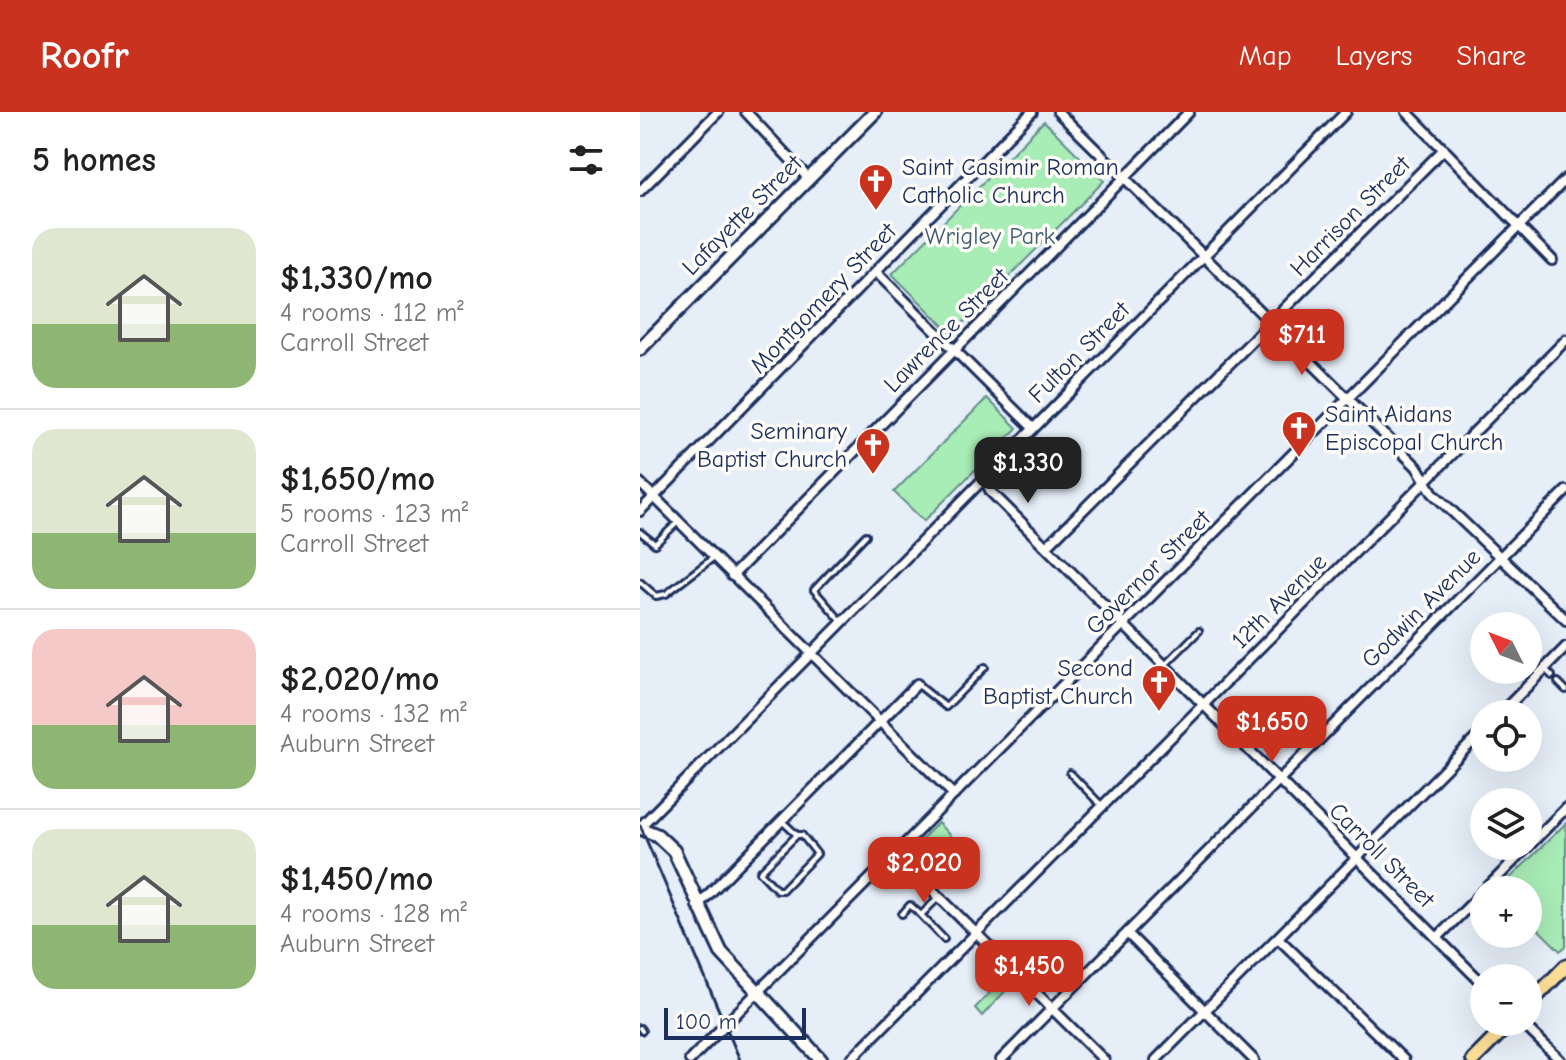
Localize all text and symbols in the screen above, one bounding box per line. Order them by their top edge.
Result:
text: Roofr [40,34,129,78]
text: Map [1239,40,1292,72]
text: Layers [1336,40,1412,72]
text: Share [1456,40,1526,72]
icon: filters [564,138,608,182]
text: 5 homes [32,140,156,180]
street label: Lafayette Street [676,148,809,281]
street label: Harrison Street [1284,149,1417,282]
place label: Saint Casimir Roman Catholic Church [902,153,1119,209]
church icon: Saint Casimir Roman Catholic Church [857,162,895,212]
street label: Montgomery Street [744,216,903,379]
park label: Wrigley Park [925,222,1056,250]
text: $1,330/mo [280,258,433,298]
icon: home [96,260,192,356]
street label: Lawrence Street [878,261,1015,398]
street label: Fulton Street [1023,295,1136,408]
text: 4 rooms · 112 m² [280,298,464,328]
pin: $711 [1255,309,1349,377]
text: $711 [1278,320,1326,350]
text: Carroll Street [280,328,429,358]
place label: Saint Aidans Episcopal Church [1325,400,1503,456]
church icon: Saint Aidans Episcopal Church [1280,409,1318,459]
place label: Seminary Baptist Church [697,417,847,473]
church icon: Seminary Baptist Church [854,426,892,476]
pin: $1,330 [963,437,1093,505]
text: $1,330 [992,448,1064,478]
text: $1,650/mo [280,459,435,499]
icon: home [96,461,192,557]
text: 5 rooms · 123 m² [280,499,468,529]
street label: Governor Street [1080,503,1217,640]
text: Carroll Street [280,529,429,559]
street label: Godwin Avenue [1356,543,1486,673]
street label: 12th Avenue [1226,548,1332,654]
north arrow [1470,612,1542,684]
map controls [1470,612,1542,1036]
place label: Second Baptist Church [983,654,1133,710]
text: $2,020/mo [280,659,439,699]
icon: home [96,661,192,757]
church icon: Second Baptist Church [1140,663,1178,713]
pin: $1,650 [1207,696,1337,764]
text: 4 rooms · 132 m² [280,699,467,729]
button: locate [1470,700,1542,772]
text: $1,650 [1235,707,1309,737]
text: Auburn Street [280,729,434,759]
button: layers [1470,788,1542,860]
street label: Carroll Street [1324,797,1441,914]
pin: $2,020 [859,837,989,905]
text: $2,020 [886,848,962,878]
text: $1,450/mo [280,859,433,899]
icon: home [96,861,192,957]
button: + [1470,876,1542,948]
text: 4 rooms · 128 m² [280,899,467,929]
text: Auburn Street [280,929,434,959]
pin: $1,450 [964,940,1094,1008]
text: $1,450 [993,951,1065,981]
button: − [1470,964,1542,1036]
scale bar [664,1004,806,1040]
text: 100 m [676,1009,737,1035]

